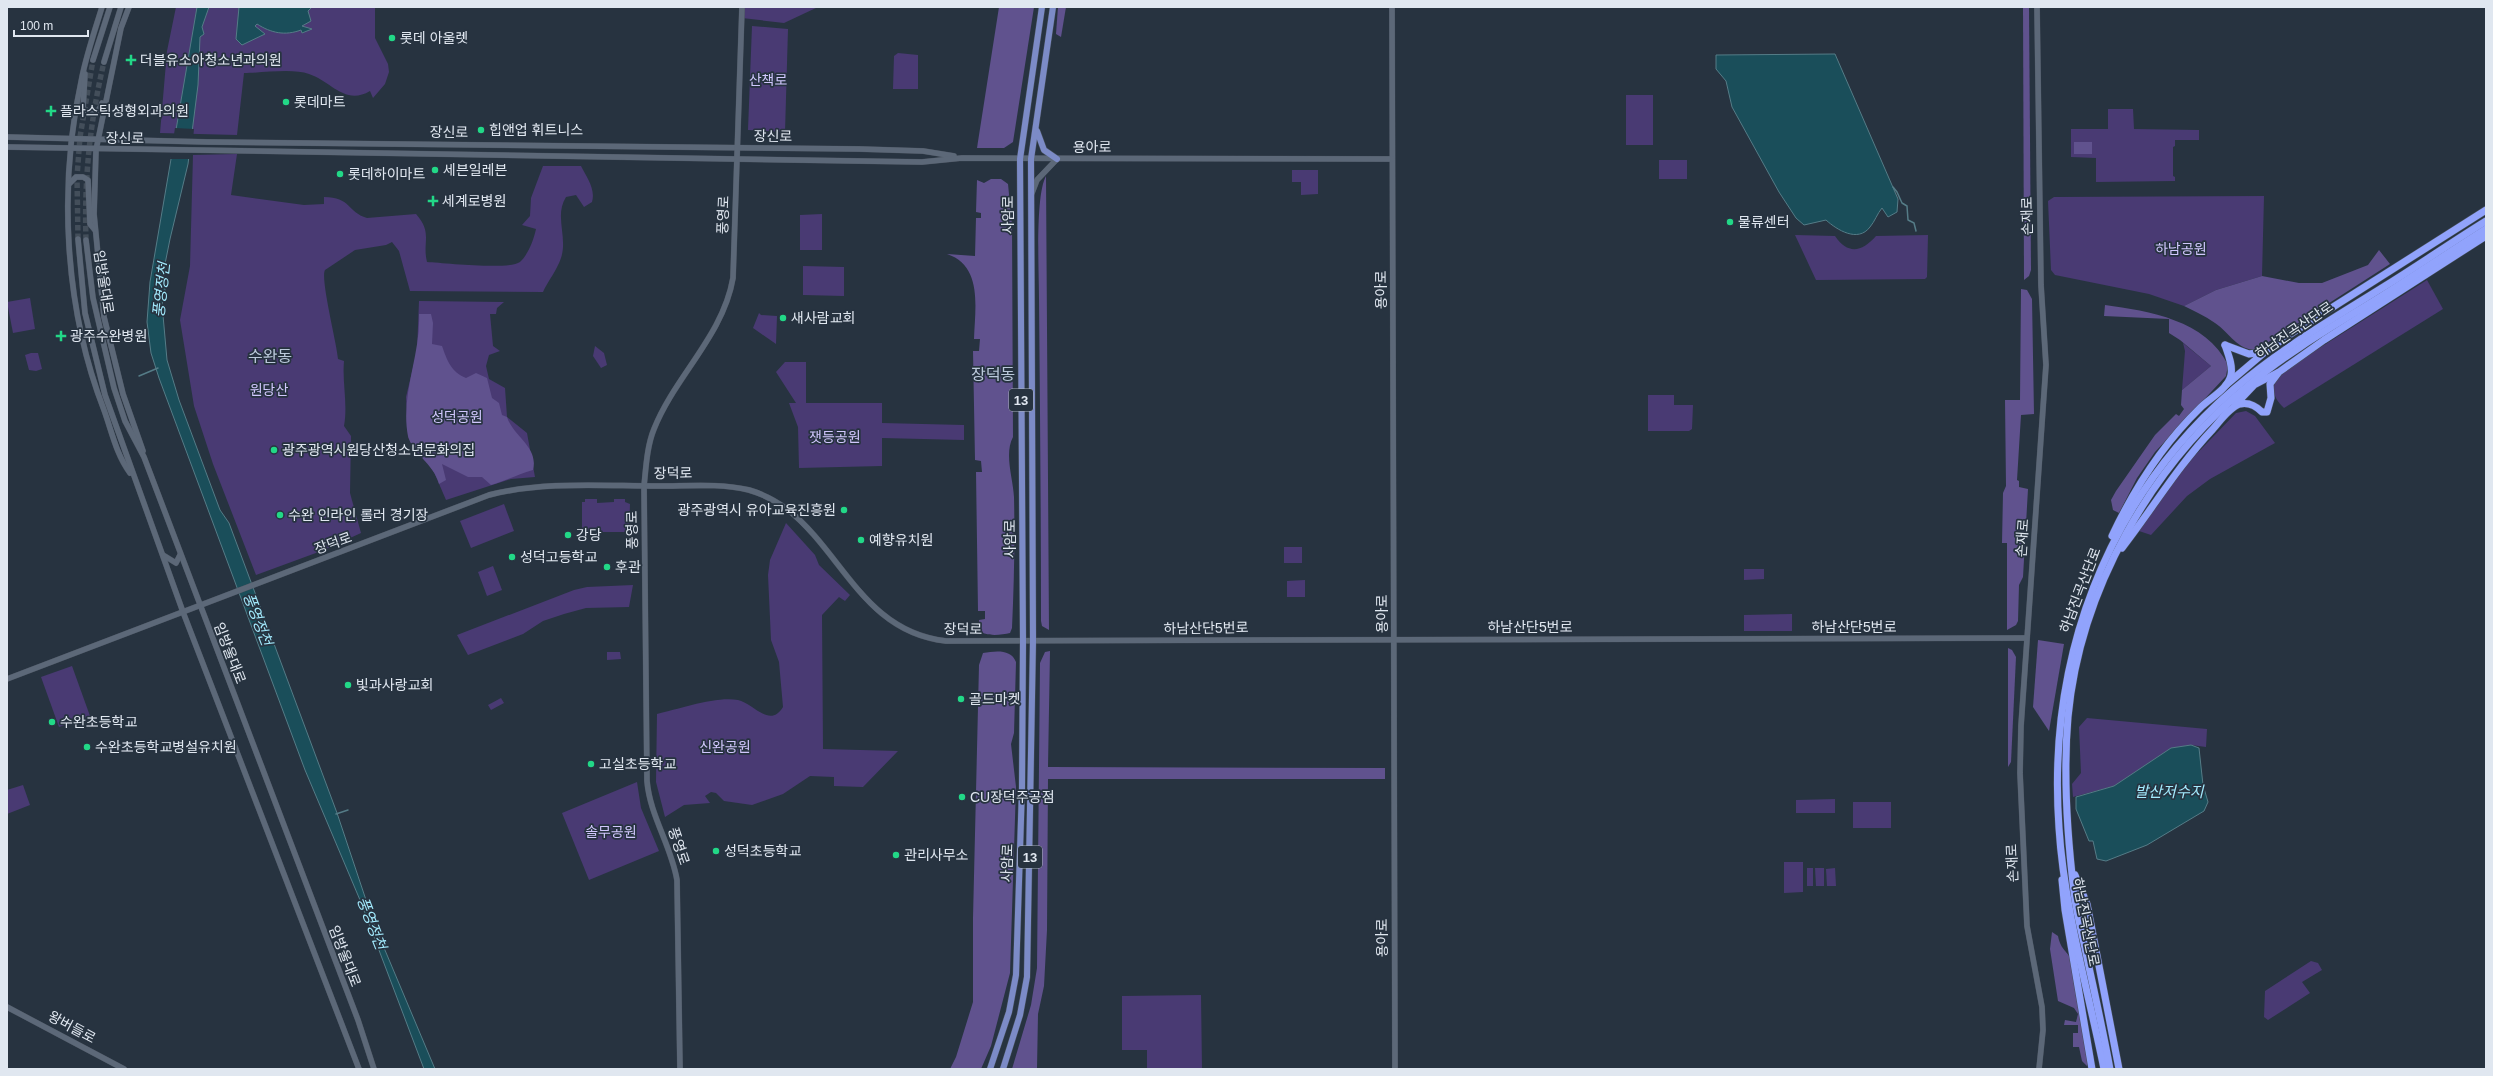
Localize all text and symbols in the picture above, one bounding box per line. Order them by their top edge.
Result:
scale bar [14,12,88,38]
text: 100 m [20,19,53,33]
place label: 롯데 아울렛 [400,30,468,46]
marker: 롯데 아울렛 [387,33,397,43]
place label: 더블유소아청소년과의원 [140,52,282,68]
marker: 더블유소아청소년과의원 [125,54,137,66]
park label: 산책로 [749,72,787,88]
place label: 롯데마트 [294,94,346,110]
marker: 롯데마트 [281,97,291,107]
place label: 플라스틱성형외과의원 [60,103,189,119]
marker: 플라스틱성형외과의원 [45,105,57,117]
place label: 힙앤업 휘트니스 [489,122,583,138]
street label: 장신로 [430,124,469,140]
marker: 힙앤업 휘트니스 [476,125,486,135]
street label: 장신로 [754,128,793,144]
street label: 장신로 [106,130,145,146]
street label: 용아로 [1073,139,1111,155]
place label: 세븐일레븐 [443,162,508,178]
marker: 세븐일레븐 [430,165,440,175]
place label: 롯데하이마트 [348,166,425,182]
marker: 롯데하이마트 [335,169,345,179]
place label: 세계로병원 [442,193,506,209]
marker: 세계로병원 [427,195,439,207]
street label: 풍영로 [714,195,732,235]
street label: 사암로 [1000,196,1016,234]
street label: 손재로 [2019,196,2035,235]
place label: 물류센터 [1738,214,1790,230]
marker: 물류센터 [1725,217,1735,227]
park label: 하남공원 [2155,241,2207,257]
street label: 임방울대로 [91,249,117,315]
water label: 풍영정천 [150,259,173,318]
street label: 용아로 [1373,271,1389,309]
street label: 하남진곡산단로 [2252,298,2336,362]
place label: 새사람교회 [791,310,855,326]
marker: 새사람교회 [778,313,788,323]
place label: 광주수완병원 [70,328,147,344]
marker: 광주수완병원 [55,330,67,342]
district label: 수완동 [248,348,292,365]
district label: 장덕동 [971,366,1015,383]
park label: 원당산 [250,382,288,398]
road number: 13 [1009,389,1033,411]
park label: 성덕공원 [431,409,483,425]
park label: 잿등공원 [809,429,861,445]
place label: 광주광역시원당산청소년문화의집 [282,442,475,458]
marker: 광주광역시원당산청소년문화의집 [269,445,279,455]
street label: 장덕로 [654,465,693,481]
place label: 광주광역시 유아교육진흥원 [678,502,836,518]
marker: 광주광역시 유아교육진흥원 [839,505,849,515]
place label: 수완 인라인 롤러 경기장 [288,507,429,523]
marker: 수완 인라인 롤러 경기장 [275,510,285,520]
street label: 풍영로 [624,510,640,549]
street label: 손재로 [2013,518,2031,558]
street label: 사암로 [1002,520,1018,558]
place label: 강당 [576,527,602,543]
street label: 장덕로 [312,529,354,557]
marker: 강당 [563,530,573,540]
place label: 예향유치원 [869,532,933,548]
marker: 예향유치원 [856,535,866,545]
street label: 하남진곡산단로 [2056,545,2104,635]
place label: 성덕고등학교 [520,549,597,565]
marker: 성덕고등학교 [507,552,517,562]
place label: 후관 [615,559,641,575]
marker: 후관 [602,562,612,572]
water label: 풍영정천 [240,590,277,650]
street label: 용아로 [1374,595,1390,633]
street label: 하남산단5번로 [1163,619,1249,637]
street label: 하남산단5번로 [1487,619,1573,635]
street label: 하남산단5번로 [1811,619,1897,635]
street label: 임방울대로 [211,620,249,686]
street label: 장덕로 [944,621,983,637]
place label: 빛과사랑교회 [356,677,433,693]
marker: 빛과사랑교회 [343,680,353,690]
place label: 골드마켓 [969,691,1021,707]
marker: 골드마켓 [956,694,966,704]
place label: 수완초등학교 [60,714,137,730]
marker: 수완초등학교 [47,717,57,727]
place label: 수완초등학교병설유치원 [95,739,237,755]
park label: 신완공원 [699,739,751,755]
marker: 수완초등학교병설유치원 [82,742,92,752]
place label: 고실초등학교 [599,756,676,772]
marker: 고실초등학교 [586,759,596,769]
water label: 발산저수지 [2134,783,2205,800]
place label: CU장덕주공점 [970,789,1055,805]
marker: CU장덕주공점 [957,792,967,802]
park label: 솔무공원 [585,824,637,840]
street label: 풍영로 [665,825,693,867]
place label: 성덕초등학교 [724,843,801,859]
street label: 사암로 [998,843,1016,883]
street label: 손재로 [2003,843,2021,883]
marker: 성덕초등학교 [711,846,721,856]
road number: 13 [1018,846,1042,868]
place label: 관리사무소 [904,847,969,863]
marker: 관리사무소 [891,850,901,860]
street label: 하남진곡산단로 [2070,876,2102,968]
water label: 풍영정천 [354,894,391,954]
street label: 용아로 [1374,919,1390,957]
street label: 임방울대로 [326,923,364,989]
street label: 왕버들로 [45,1008,99,1046]

